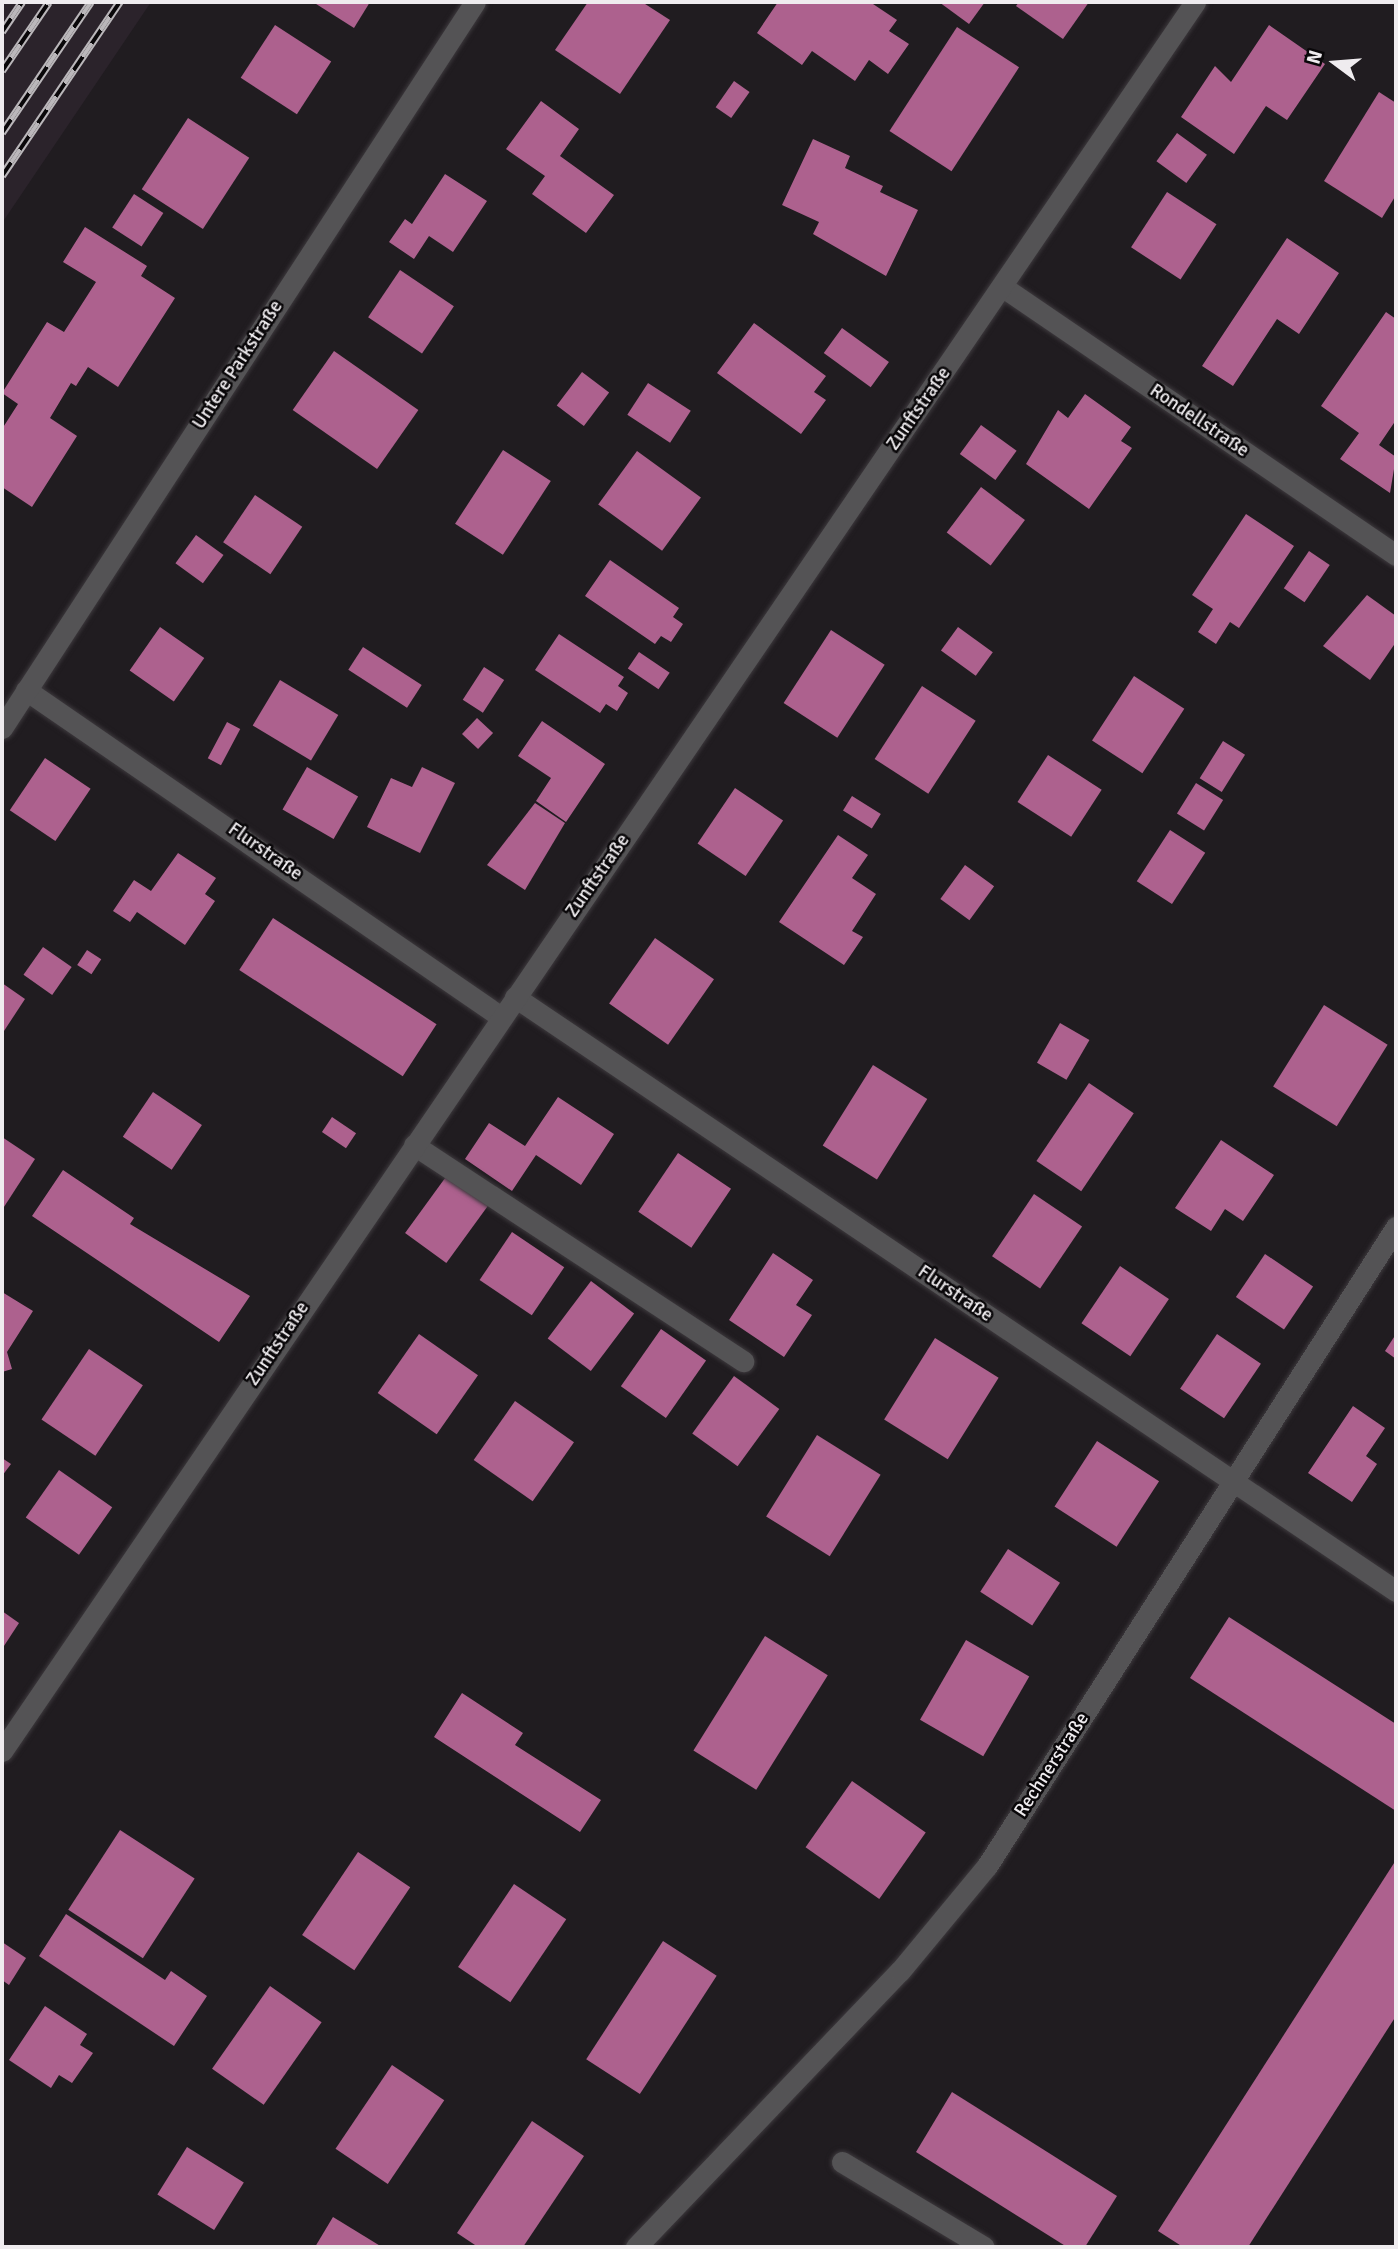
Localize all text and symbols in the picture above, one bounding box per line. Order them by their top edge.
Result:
north arrow [1300,28,1370,98]
text: N [1301,48,1328,67]
street label: Untere Parkstraße [188,296,288,434]
street label: Zunftstraße [882,363,956,455]
street label: Rondellstraße [1145,379,1253,463]
street label: Flurstraße [223,818,307,886]
street label: Zunftstraße [561,830,635,922]
street label: Flurstraße [913,1261,997,1327]
street label: Zunftstraße [242,1298,314,1390]
street label: Rechnerstraße [1010,1709,1094,1821]

